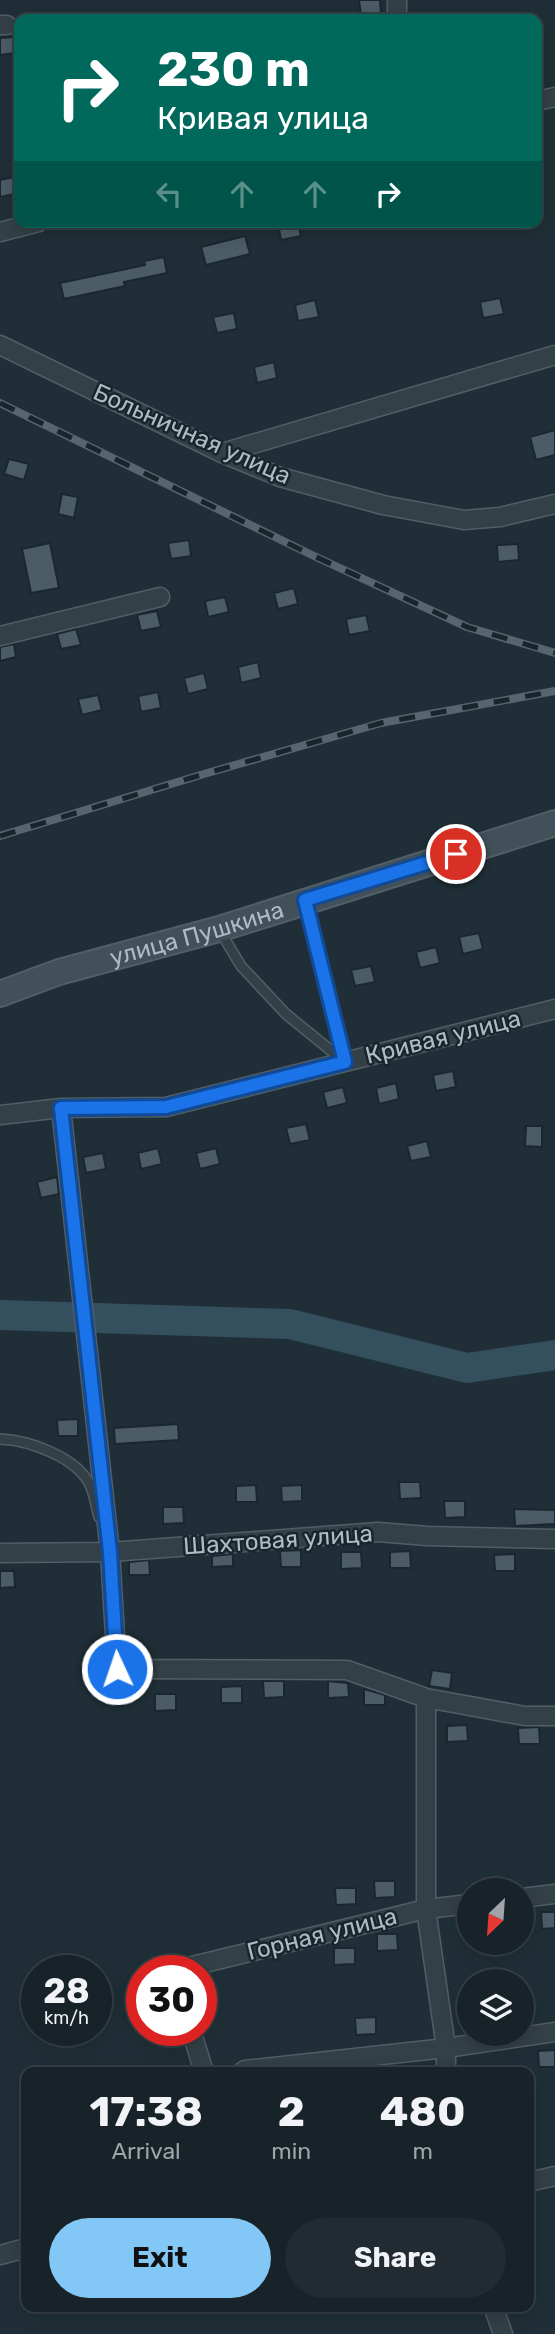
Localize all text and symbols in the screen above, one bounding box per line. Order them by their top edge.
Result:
text: 230 m [157,40,310,98]
icon: right [42,42,133,133]
text: Кривая улица [157,99,369,137]
icon: left [150,175,188,213]
icon: ahead [223,175,261,213]
icon: ahead [296,175,334,213]
icon: right [369,175,407,213]
street label: Больничная улица [89,378,295,490]
pin [426,824,486,884]
icon: arrive [437,835,475,873]
street label: улица Пушкина [107,895,287,972]
street label: Кривая улица [362,1004,524,1070]
street label: Шахтовая улица [182,1519,374,1561]
position arrow [80,1632,154,1706]
north arrow [457,1878,534,1955]
map controls [457,1878,534,2046]
street label: Горная улица [244,1902,400,1966]
speed limit sign: 30 [126,1955,217,2046]
button: layers [457,1969,534,2046]
text: 28 [43,1970,90,2012]
text: km/h [44,2007,89,2029]
text: 17:38 [90,2087,203,2137]
text: 2 [278,2087,305,2137]
text: 480 [380,2087,465,2137]
text: Arrival [112,2137,181,2165]
text: min [271,2137,311,2165]
text: m [412,2137,433,2165]
button: Exit [49,2218,271,2298]
button: Share [285,2218,506,2298]

